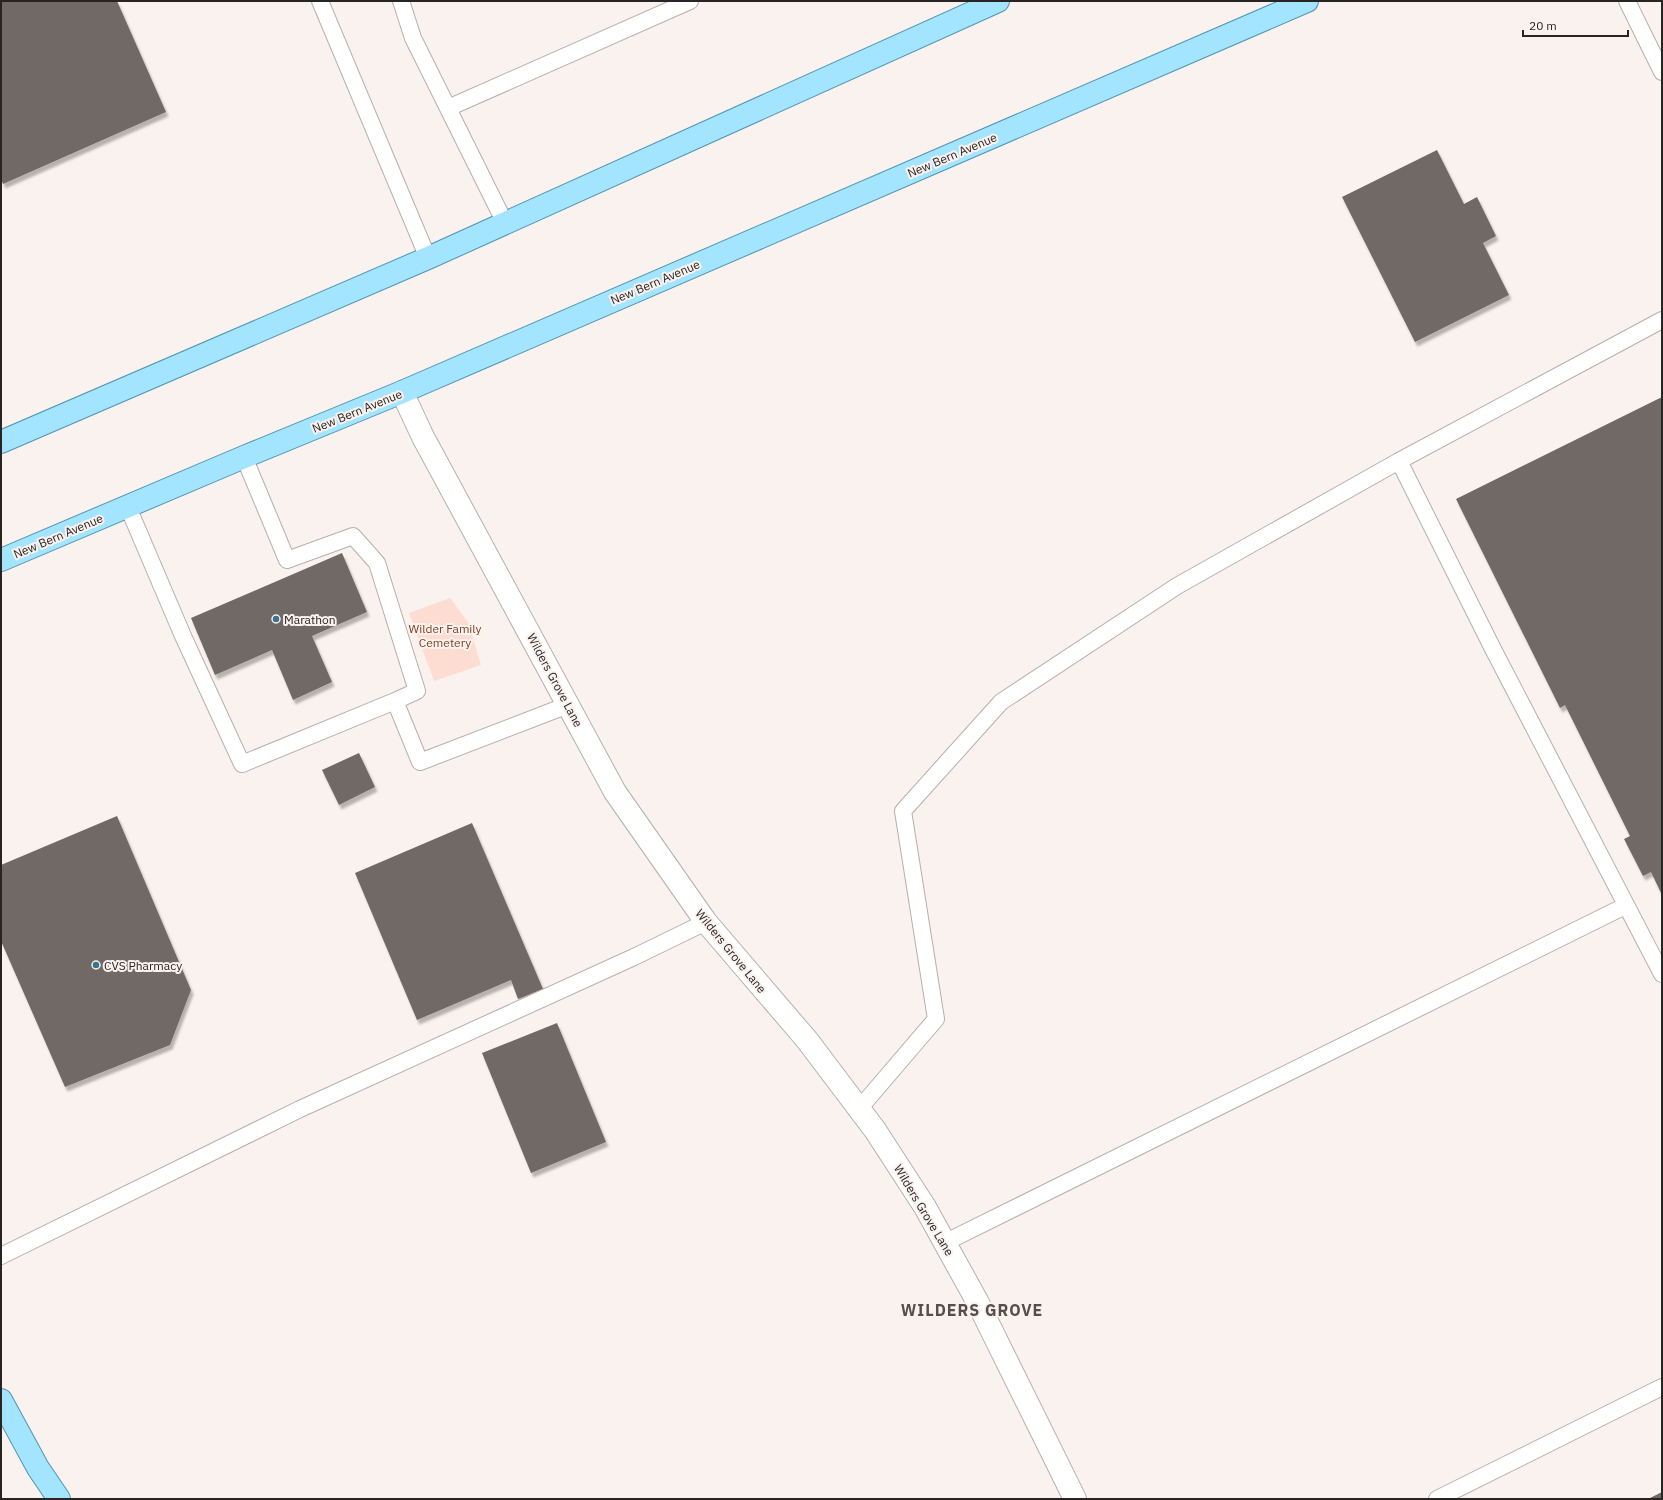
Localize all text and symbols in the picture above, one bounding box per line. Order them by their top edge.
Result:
scale bar [1523,12,1628,38]
text: 20 m [1529,18,1557,33]
street label: New Bern Avenue [905,129,999,181]
street label: New Bern Avenue [608,256,702,308]
street label: New Bern Avenue [310,386,405,436]
street label: New Bern Avenue [11,510,105,562]
place label: Marathon [284,612,335,627]
marker: Marathon [271,614,281,624]
park label: Wilder Family Cemetery [409,621,482,650]
street label: Wilders Grove Lane [524,631,586,730]
street label: Wilders Grove Lane [692,906,770,996]
place label: CVS Pharmacy [104,958,182,973]
marker: CVS Pharmacy [91,960,101,970]
street label: Wilders Grove Lane [891,1162,957,1259]
district label: WILDERS GROVE [901,1300,1043,1320]

